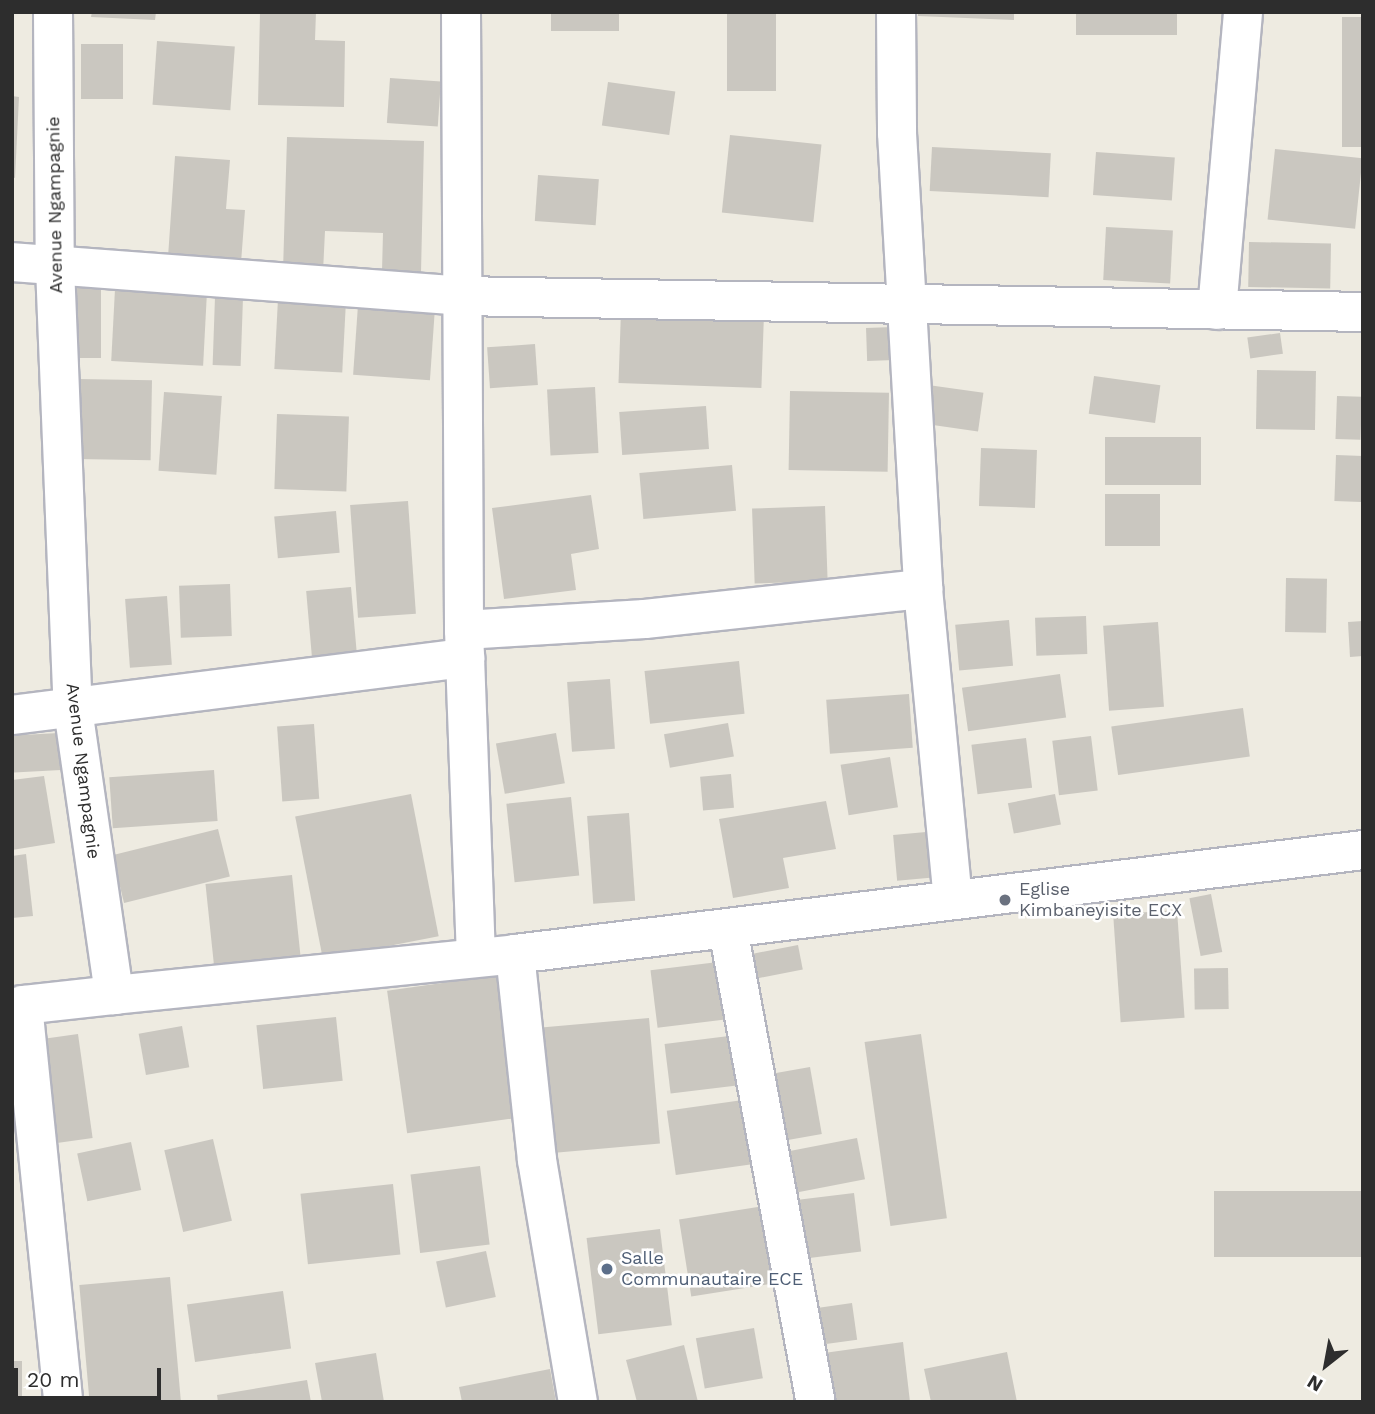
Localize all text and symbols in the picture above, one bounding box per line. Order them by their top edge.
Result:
street label: Avenue Ngampagnie [43,116,67,294]
street label: Avenue Ngampagnie [61,682,105,860]
place label: Eglise Kimbaneyisite ECX [1019,879,1182,922]
marker: Eglise Kimbaneyisite ECX [997,892,1013,908]
place label: Salle Communautaire ECE [621,1248,803,1290]
marker: Salle Communautaire ECE [599,1261,615,1277]
north arrow [1291,1330,1361,1400]
scale bar [18,1354,164,1398]
text: 20 m [27,1367,79,1392]
text: N [1303,1370,1327,1397]

